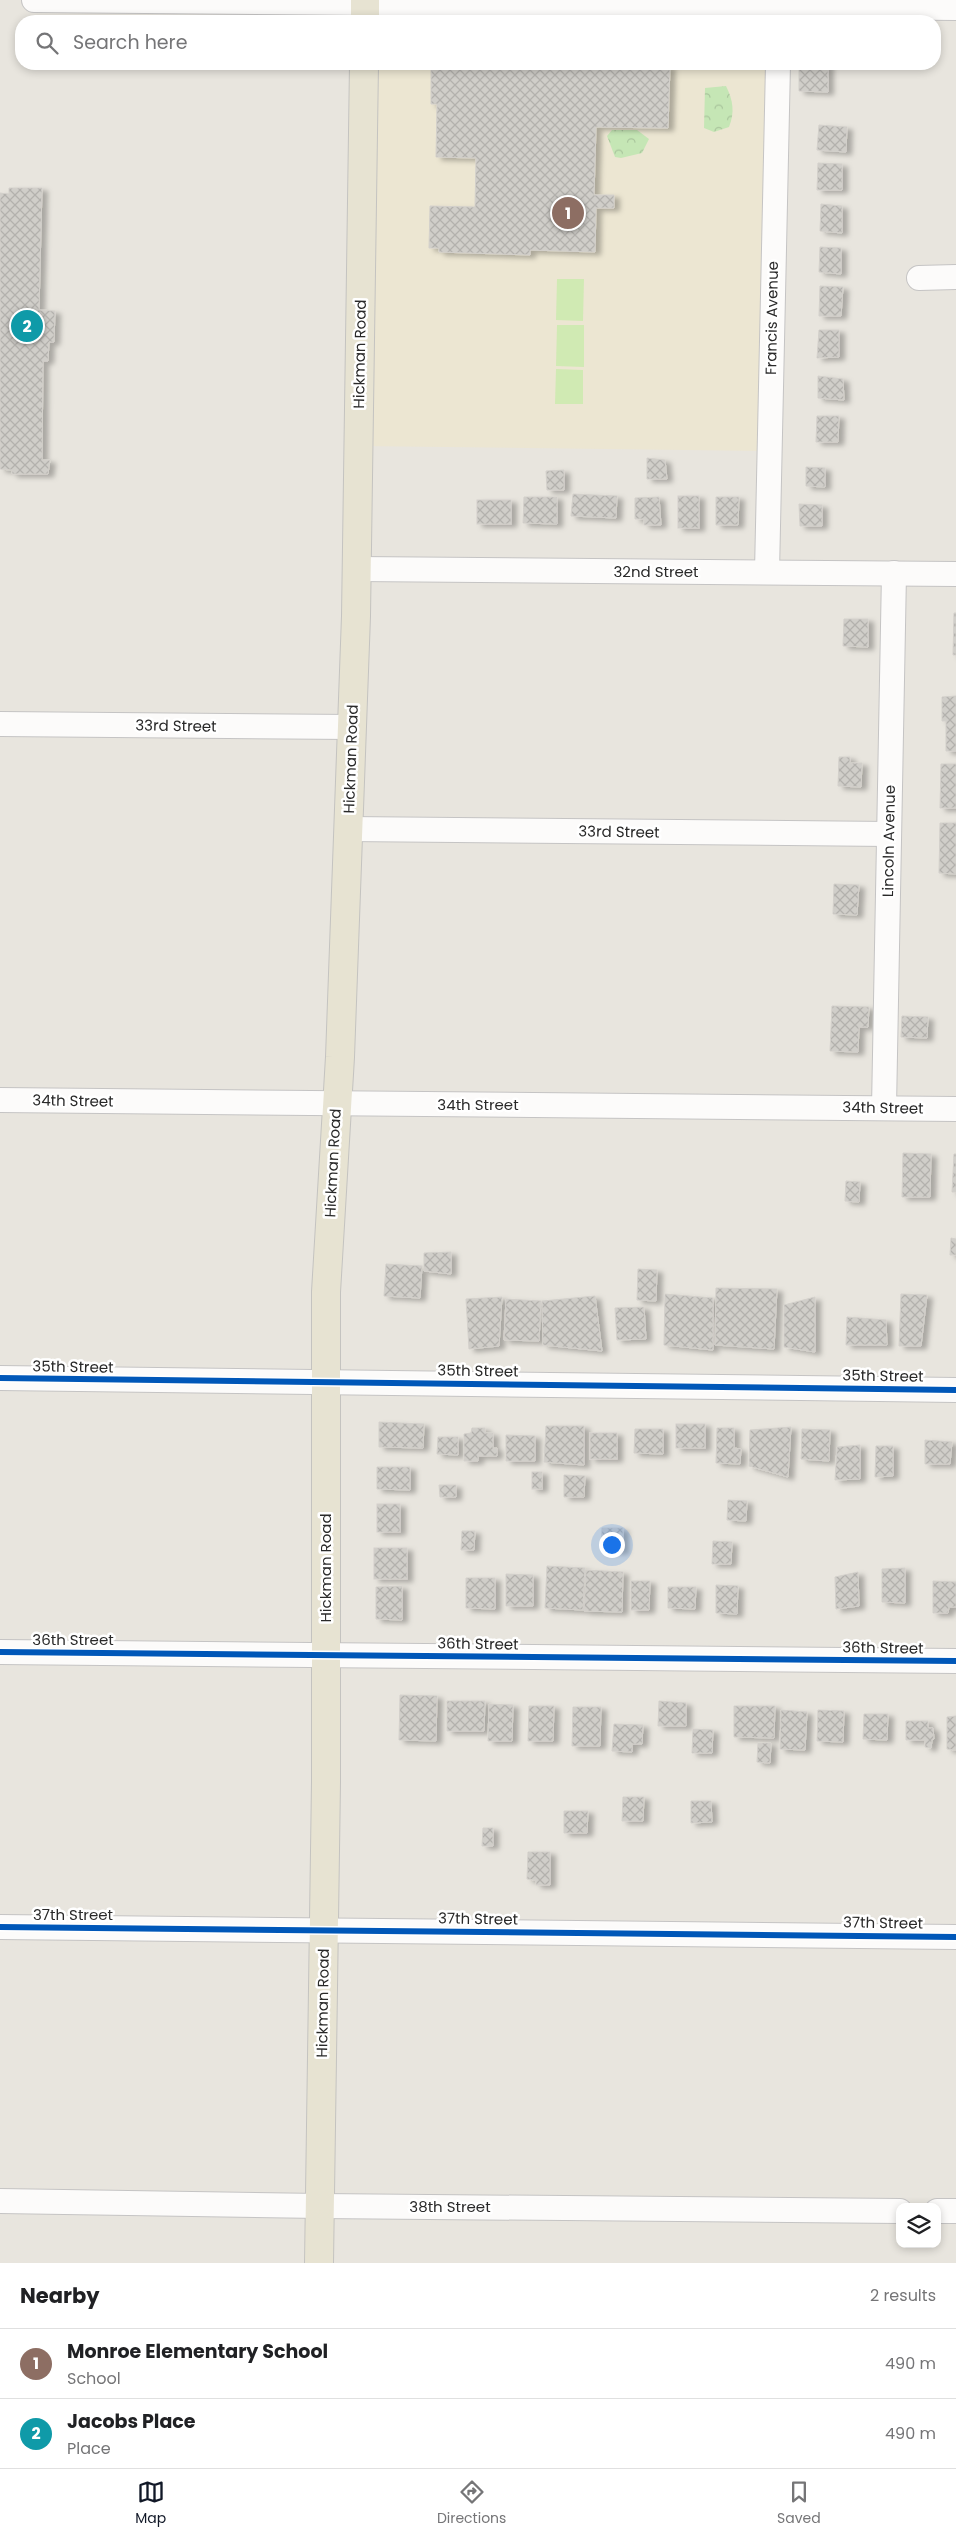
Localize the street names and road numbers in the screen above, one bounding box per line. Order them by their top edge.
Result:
street label: Francis Avenue [760,261,783,375]
street label: Hickman Road [348,299,371,409]
street label: 32nd Street [613,561,699,582]
street label: Hickman Road [338,704,363,814]
street label: 33rd Street [135,714,217,737]
street label: Lincoln Avenue [877,785,900,897]
street label: 33rd Street [578,820,660,843]
street label: 34th Street [32,1089,114,1112]
street label: 34th Street [437,1094,519,1115]
street label: 34th Street [842,1096,924,1119]
street label: Hickman Road [319,1108,346,1218]
street label: 35th Street [32,1355,114,1378]
street label: 35th Street [437,1359,519,1382]
street label: 35th Street [842,1364,924,1387]
street label: Hickman Road [315,1513,336,1623]
street label: 36th Street [32,1629,114,1650]
street label: 36th Street [437,1632,519,1655]
street label: 36th Street [842,1636,924,1659]
street label: 37th Street [33,1904,113,1925]
street label: 37th Street [438,1907,518,1930]
street label: 37th Street [843,1911,923,1934]
street label: Hickman Road [311,1948,334,2058]
street label: 38th Street [409,2196,491,2217]

